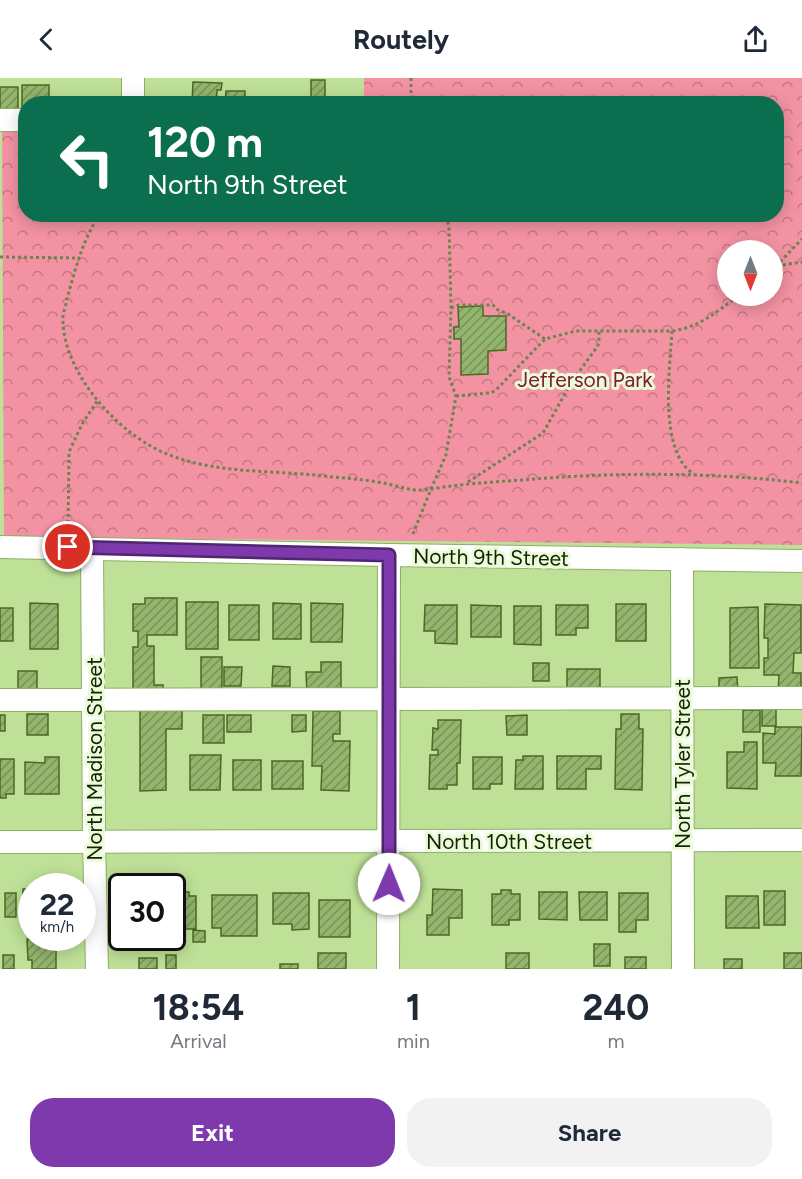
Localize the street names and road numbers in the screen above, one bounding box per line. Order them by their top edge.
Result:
street label: North 9th Street [413,543,569,571]
street label: North Madison Street [82,657,107,861]
street label: North Tyler Street [670,679,695,849]
street label: North 10th Street [426,829,592,854]

